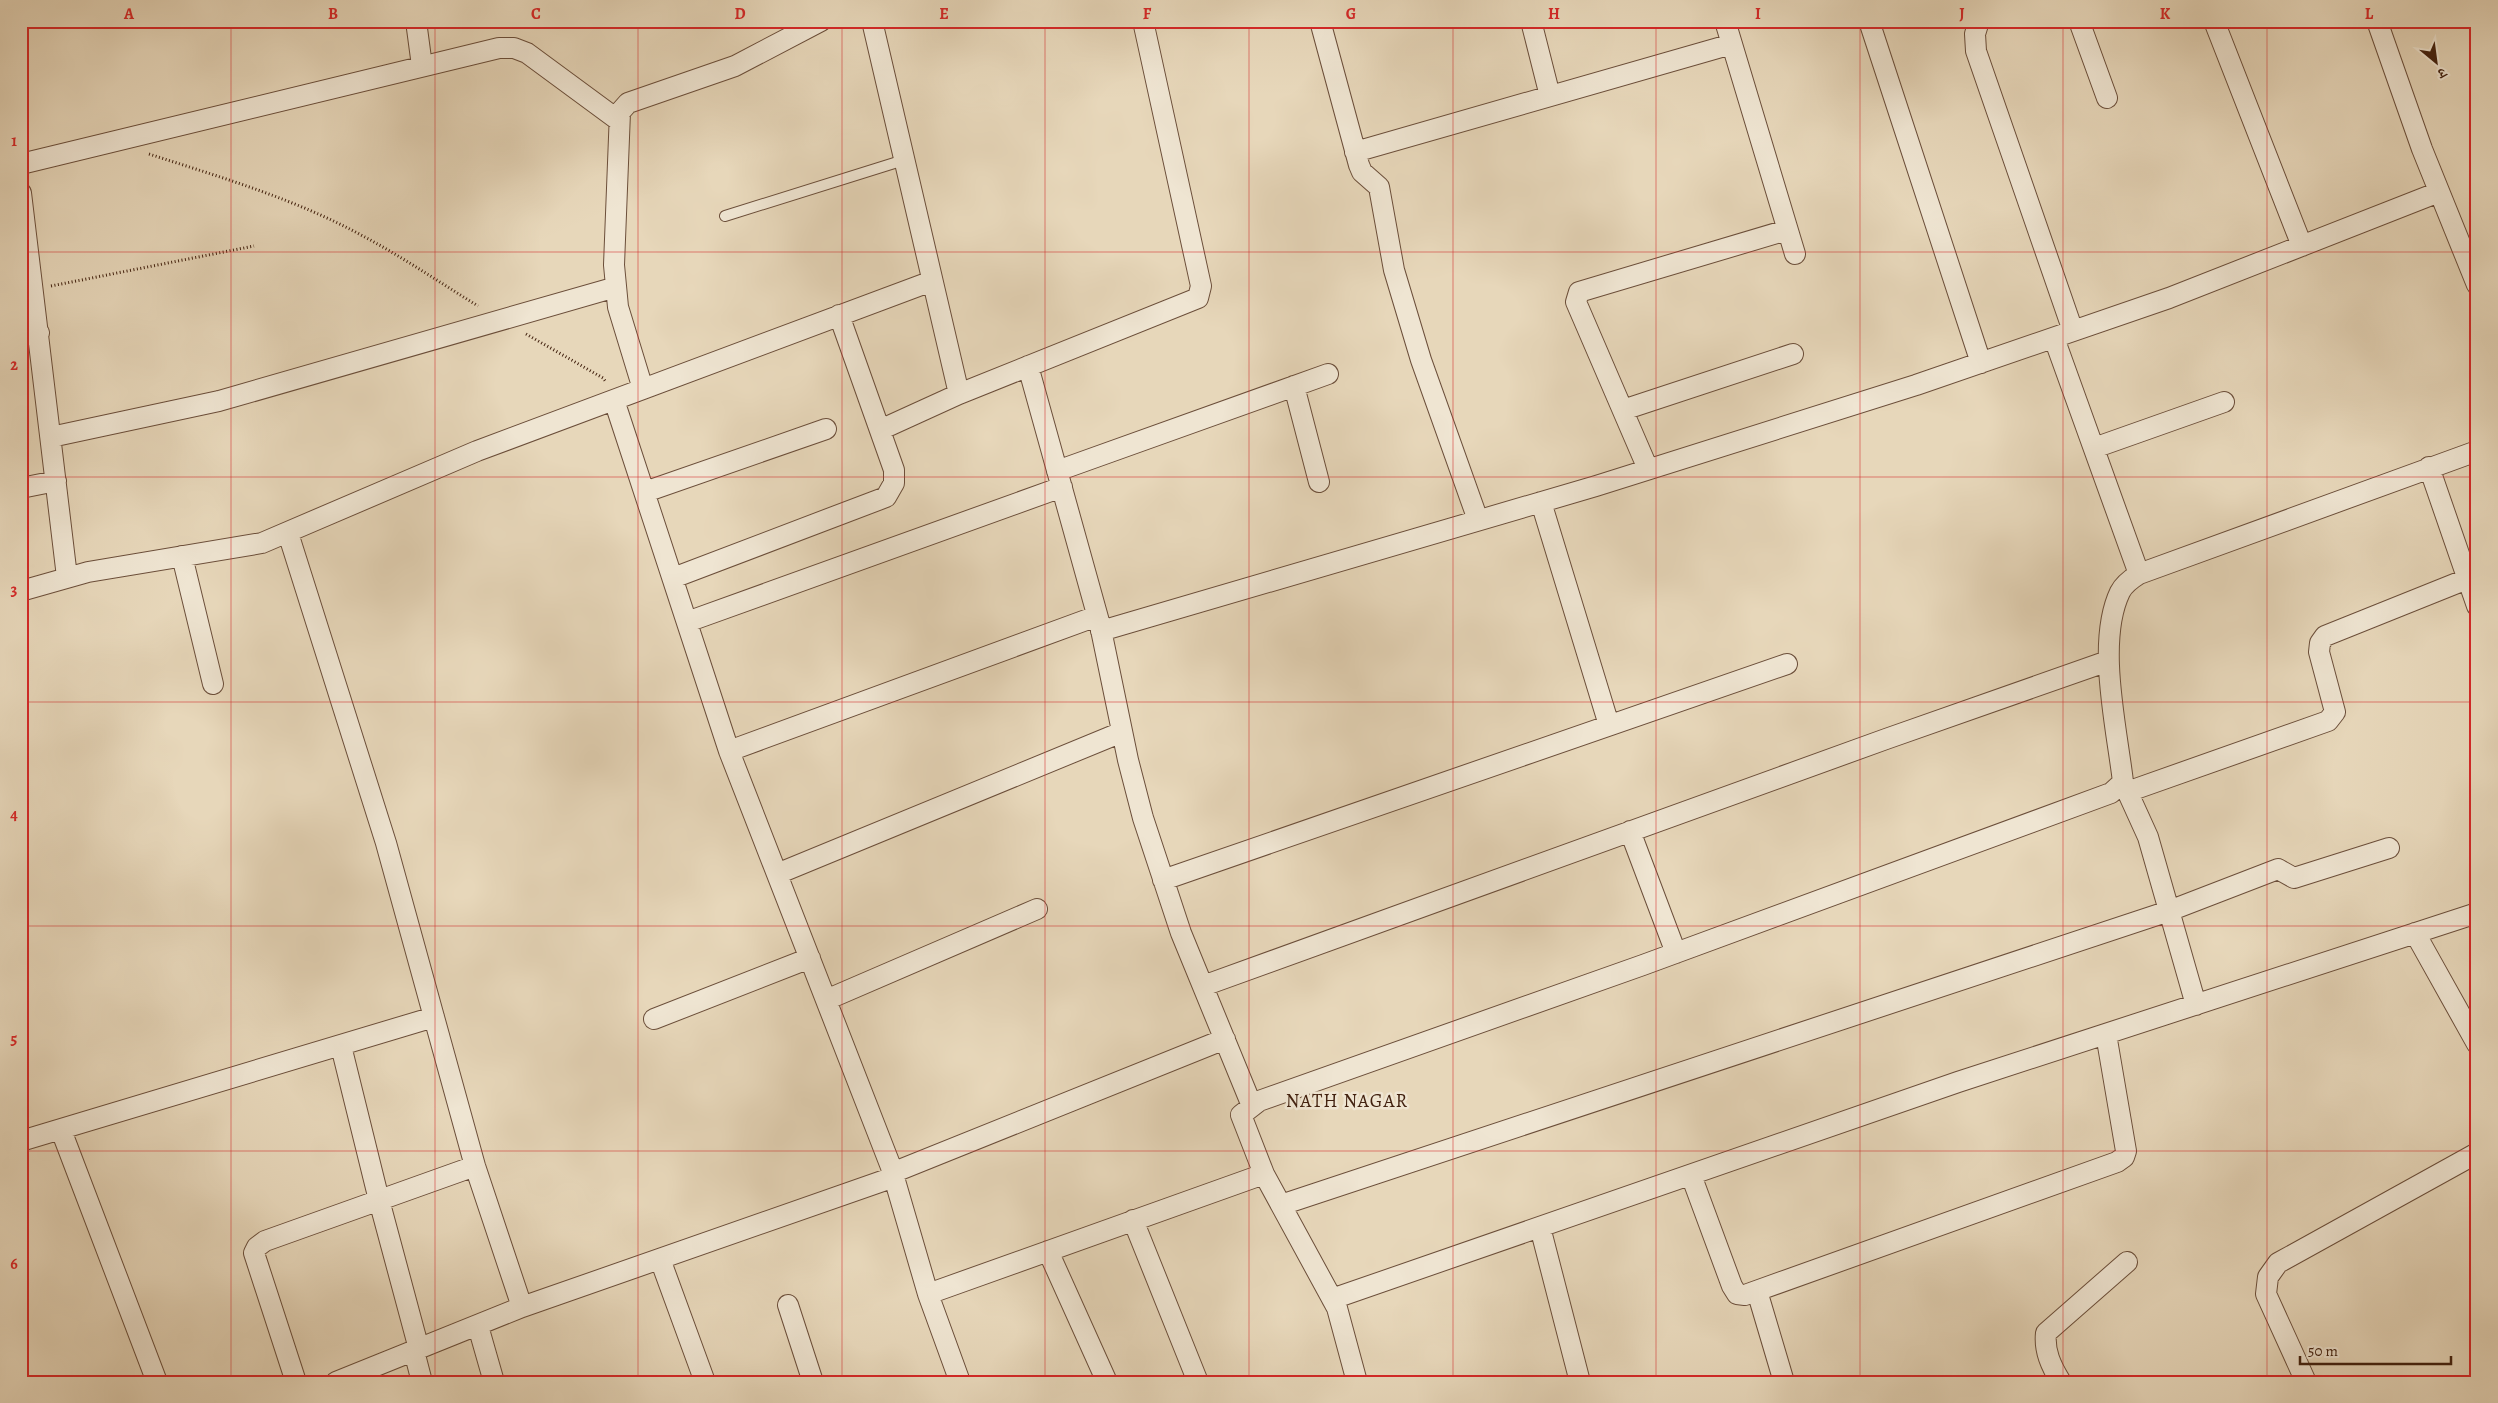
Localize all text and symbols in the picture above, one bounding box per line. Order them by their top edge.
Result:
text: A [123,3,135,25]
text: B [328,3,338,25]
text: C [531,3,541,25]
text: D [734,3,746,25]
text: E [939,3,949,25]
text: F [1143,3,1152,25]
text: G [1346,3,1356,25]
text: H [1548,3,1560,25]
text: I [1755,3,1761,25]
text: J [1959,3,1965,25]
text: K [2160,3,2171,25]
text: L [2365,3,2374,25]
north arrow [2410,38,2460,88]
text: उ [2434,62,2451,83]
text: 1 [11,130,17,152]
text: 2 [10,354,18,376]
text: 3 [11,579,18,601]
text: 4 [10,804,18,826]
text: 5 [11,1028,18,1050]
district label: NATH NAGAR [1286,1088,1408,1114]
text: 6 [10,1253,18,1275]
scale bar [2300,1333,2452,1365]
text: 50 m [2308,1341,2338,1361]

